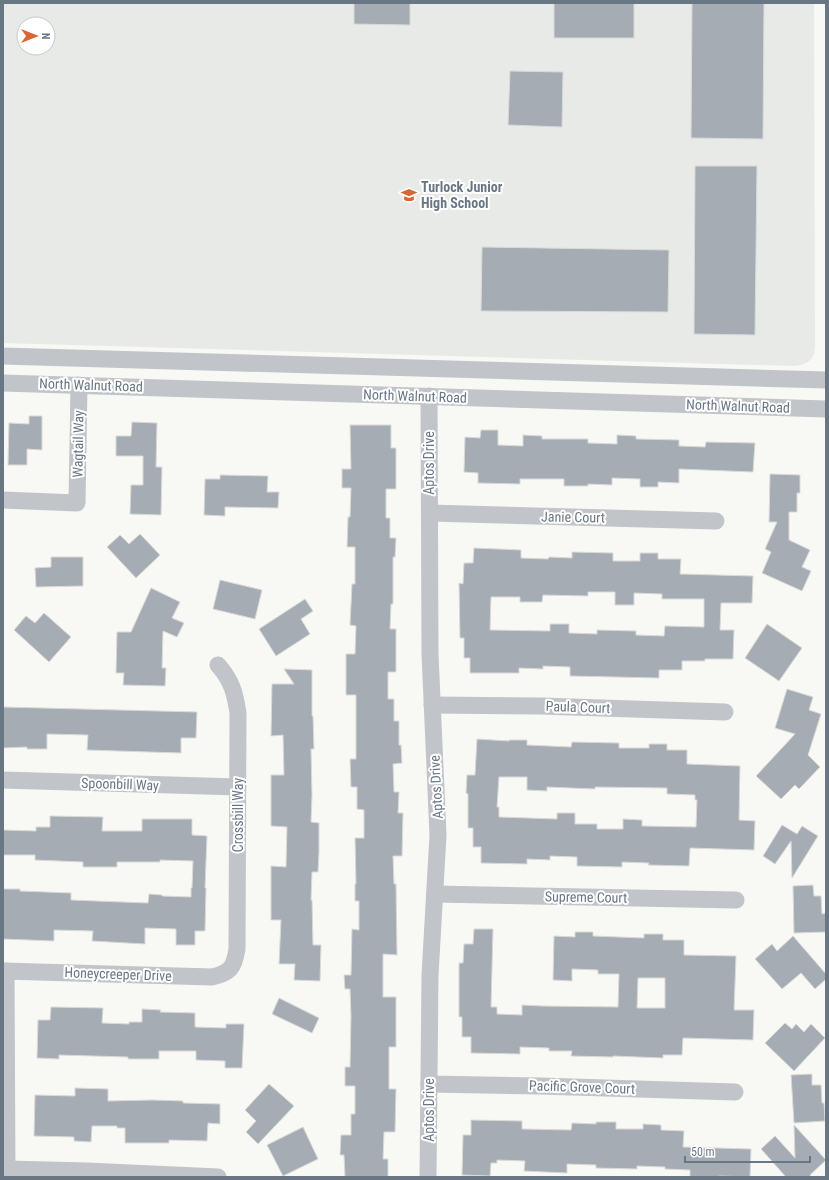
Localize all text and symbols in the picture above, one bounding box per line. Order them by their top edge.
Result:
north arrow [16,16,56,56]
text: N [39,33,52,40]
place label: Turlock Junior High School [421,179,503,211]
school or university icon: Turlock Junior High School [400,186,418,204]
street label: North Walnut Road [39,375,143,395]
street label: North Walnut Road [363,386,467,406]
street label: North Walnut Road [686,396,790,416]
street label: Wagtail Way [69,410,87,478]
street label: Aptos Drive [421,431,437,495]
street label: Janie Court [541,508,605,526]
street label: Paula Court [545,698,611,716]
street label: Aptos Drive [426,754,446,819]
street label: Spoonbill Way [81,775,159,793]
street label: Crossbill Way [230,778,246,852]
street label: Supreme Court [545,888,627,906]
street label: Honeycreeper Drive [64,964,172,984]
street label: Pacific Grove Court [529,1077,635,1097]
street label: Aptos Drive [421,1078,437,1142]
scale bar [685,1138,810,1164]
text: 50 m [691,1145,715,1159]

